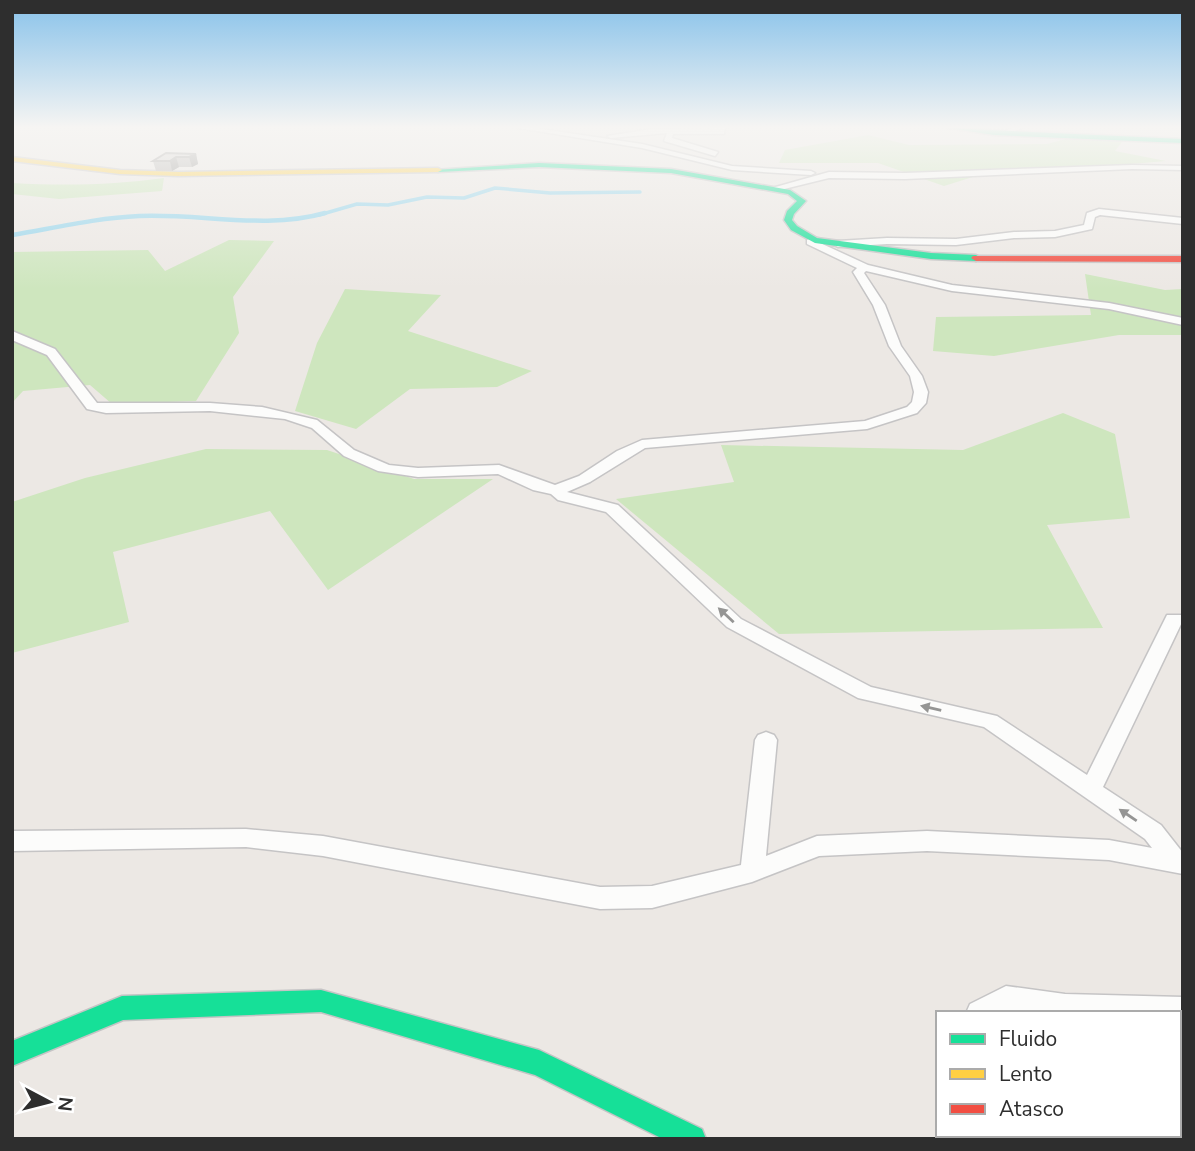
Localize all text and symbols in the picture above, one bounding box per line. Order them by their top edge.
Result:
one-way arrow [718,607,735,623]
one-way arrow [920,702,942,713]
one-way arrow [1118,808,1138,821]
legend [936,1011,1181,1137]
text: Fluido [999,1025,1057,1053]
text: Lento [999,1060,1052,1088]
north arrow [14,1067,84,1137]
text: N [51,1095,79,1113]
text: Atasco [999,1095,1064,1123]

